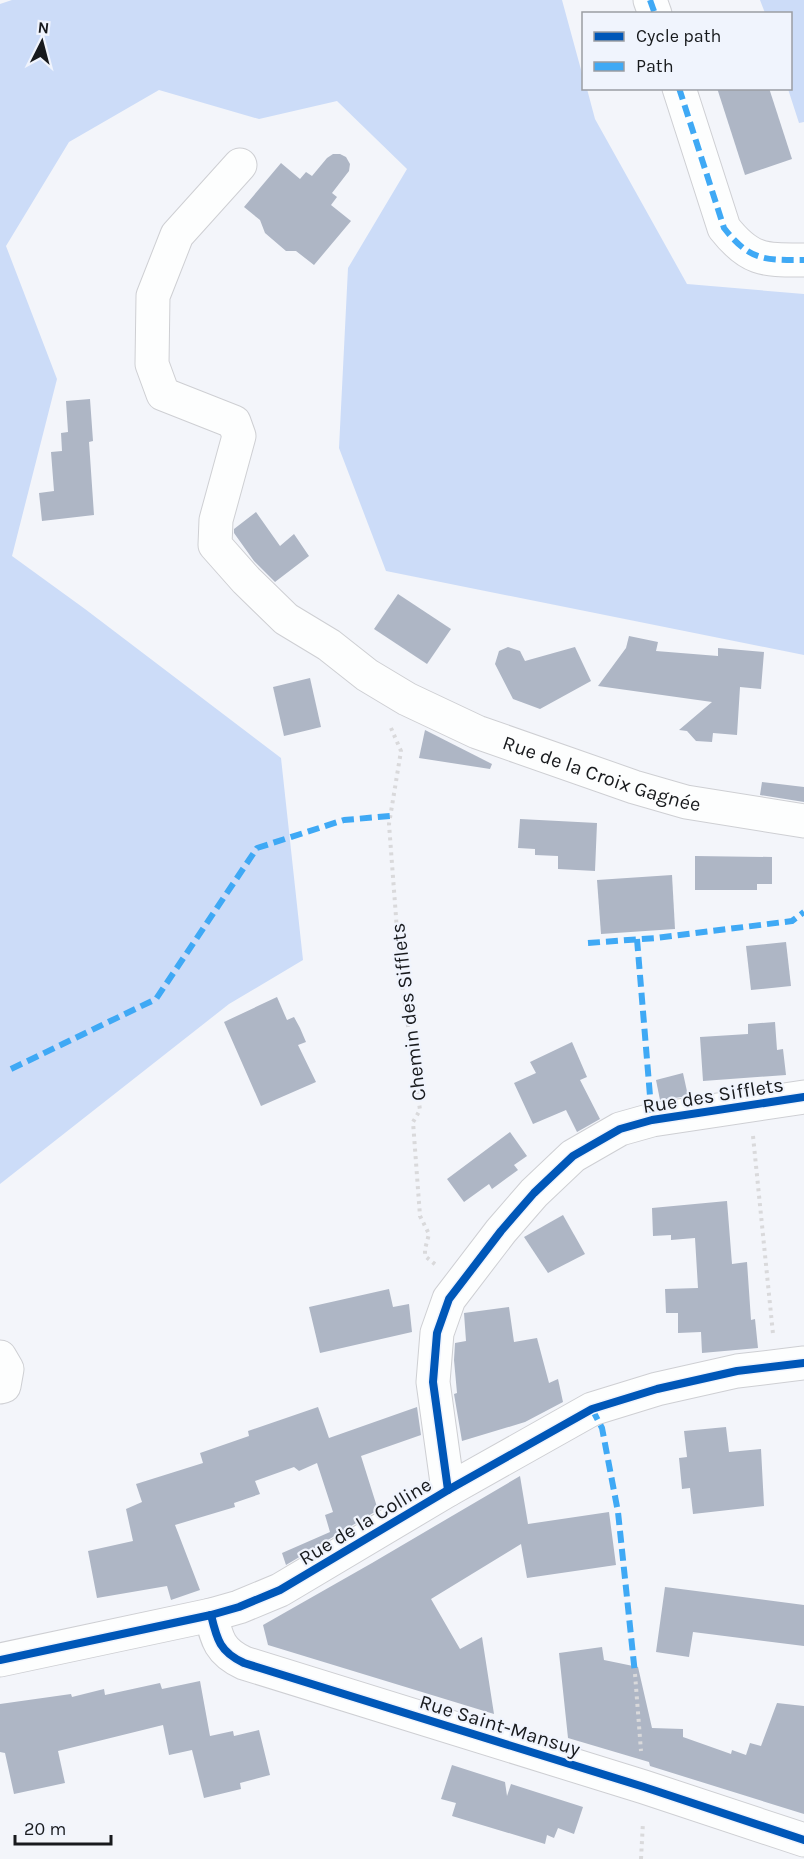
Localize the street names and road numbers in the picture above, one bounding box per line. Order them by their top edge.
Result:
street label: Rue de la Croix Gagnée [500,731,702,816]
street label: Chemin des Sifflets [386,922,431,1102]
street label: Rue des Sifflets [641,1073,785,1118]
street label: Rue de la Colline [295,1473,436,1570]
street label: Rue Saint-Mansuy [417,1690,583,1761]

